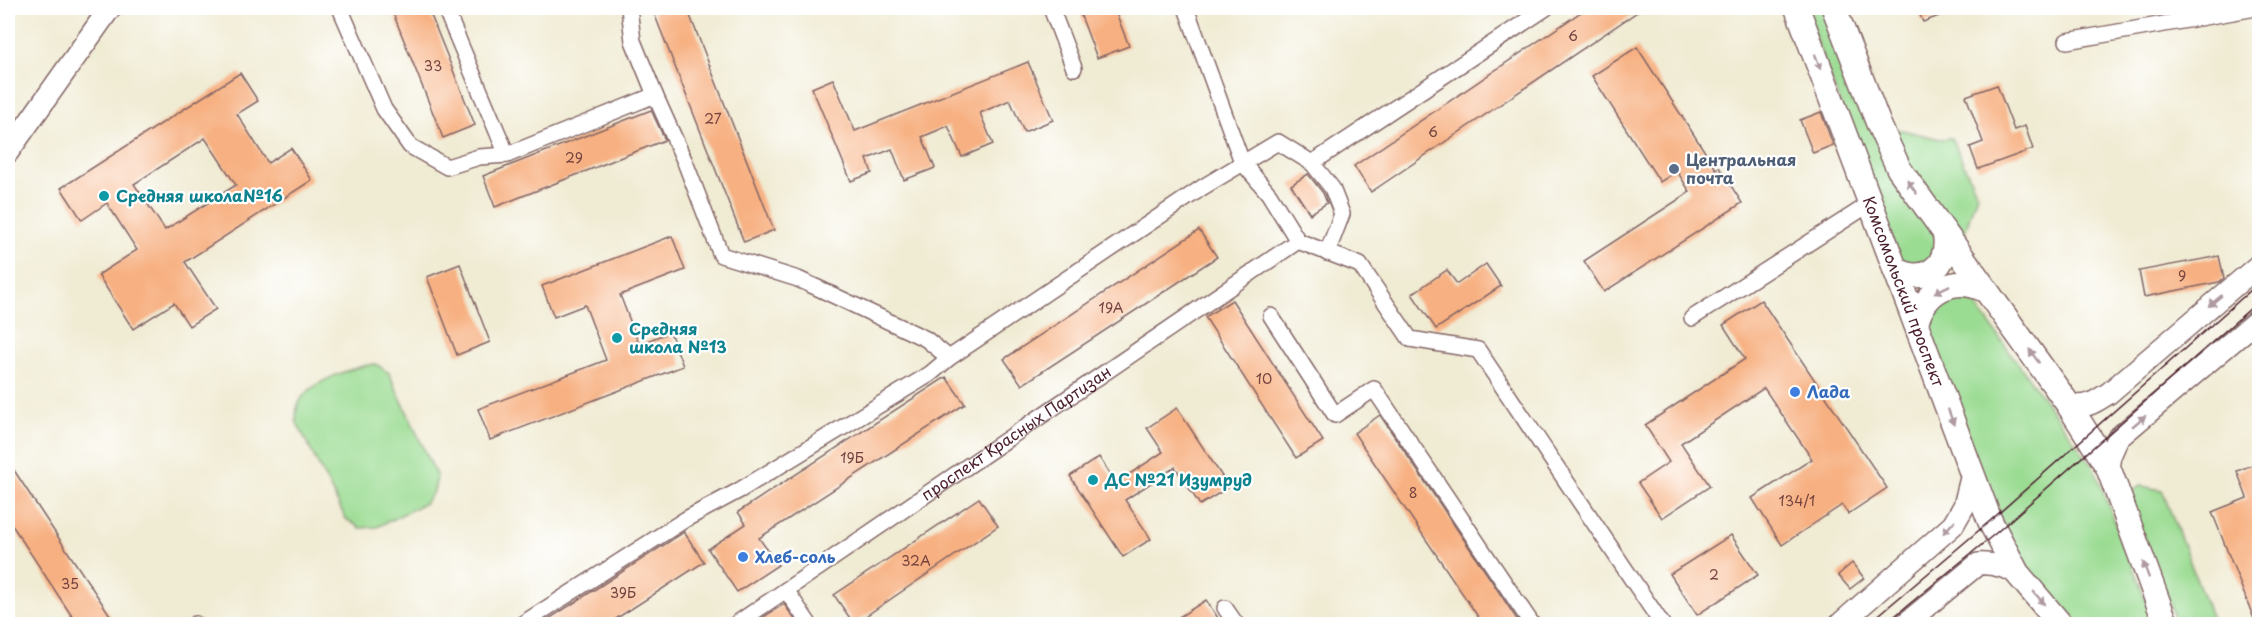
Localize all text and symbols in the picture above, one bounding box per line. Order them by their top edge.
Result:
house number: 6 [1568,25,1578,46]
one-way arrow [1814,53,1823,71]
house number: 33 [424,55,442,76]
house number: 27 [704,108,722,129]
house number: 6 [1428,121,1438,142]
house number: 29 [565,147,583,168]
place label: Центральная почта [1686,147,1796,189]
marker: Центральная почта [1667,162,1681,176]
one-way arrow [1907,179,1918,195]
place label: Средняя школа№16 [116,183,283,207]
marker: Средняя школа№16 [97,189,111,203]
street label: Комсомольский проспект [1858,193,1951,390]
house number: 9 [2178,265,2186,286]
one-way arrow [1934,284,1951,293]
one-way arrow [2208,294,2223,307]
house number: 19А [1099,297,1124,318]
place label: Средняя школа №13 [629,316,727,358]
marker: Средняя школа №13 [610,331,624,345]
one-way arrow [2028,349,2040,365]
street label: проспект Красных Партизан [916,359,1115,506]
house number: 10 [1256,368,1272,389]
place label: Лада [1807,379,1850,403]
marker: Лада [1788,385,1802,399]
one-way arrow [1946,408,1956,426]
one-way arrow [2131,414,2147,427]
house number: 19Б [840,447,864,468]
place label: ДС №21 Изумруд [1104,467,1252,491]
marker: ДС №21 Изумруд [1086,473,1100,487]
house number: 8 [1409,482,1417,503]
house number: 134/1 [1779,490,1815,511]
one-way arrow [1942,519,1956,534]
place label: Хлеб-соль [755,544,836,568]
marker: Хлеб-соль [736,550,750,564]
house number: 32А [901,550,931,571]
one-way arrow [2141,560,2151,578]
house number: 2 [1709,564,1719,585]
house number: 35 [61,573,79,594]
house number: 39Б [610,582,636,603]
one-way arrow [2032,590,2045,605]

